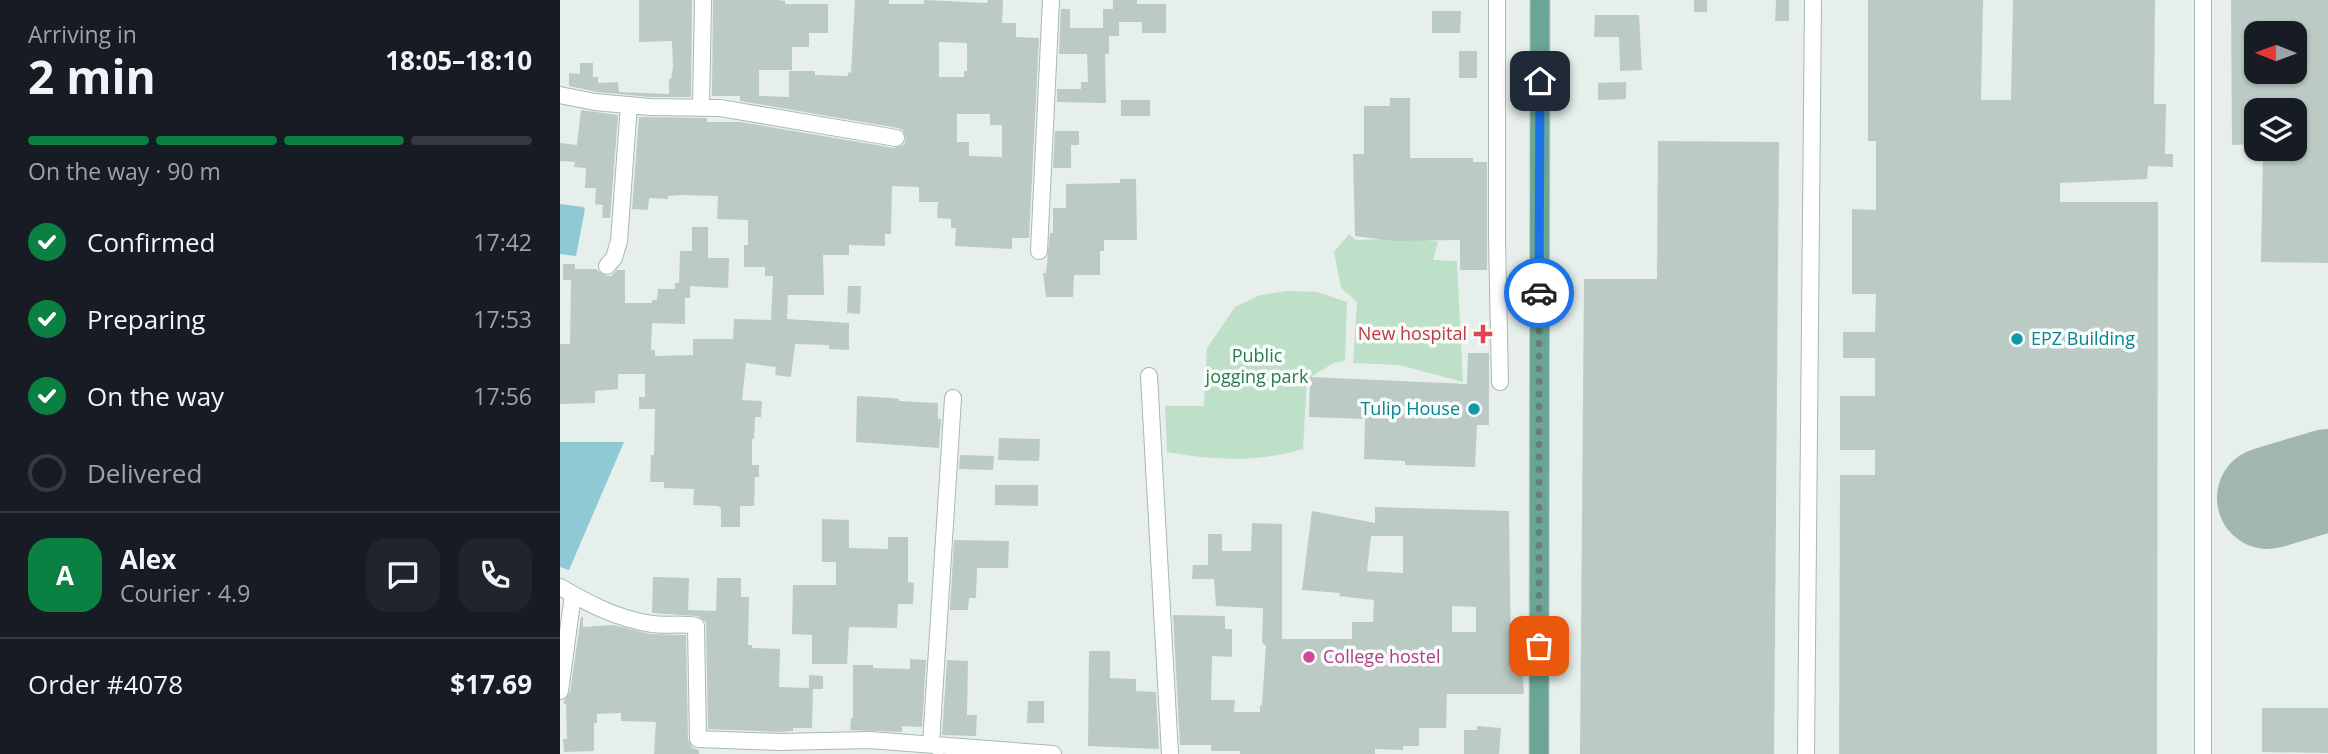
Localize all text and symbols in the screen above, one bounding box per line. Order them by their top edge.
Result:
text: Arriving in [28,18,137,50]
north arrow [2244,21,2306,84]
map controls [2244,21,2307,161]
text: 18:05–18:10 [385,42,532,78]
text: 2 min [28,45,156,107]
pin [1510,51,1570,111]
icon: home [1521,62,1559,100]
button: layers [2244,98,2307,161]
text: On the way · 90 m [28,155,221,187]
icon: check [28,223,66,261]
text: Confirmed [87,224,215,260]
text: 17:42 [473,226,532,258]
courier [1504,258,1574,328]
icon: car [1520,274,1558,312]
icon: check [28,300,66,338]
text: Preparing [87,301,205,337]
text: 17:53 [473,303,532,335]
place label: New hospital [1358,321,1467,345]
marker: New hospital [1473,324,1493,344]
place label: EPZ Building [2031,326,2135,350]
marker: EPZ Building [2009,331,2025,347]
park label: Public jogging park [1205,343,1309,388]
icon: check [28,377,66,415]
text: On the way [87,378,224,414]
text: 17:56 [473,380,532,412]
place label: Tulip House [1360,396,1460,420]
marker: Tulip House [1466,401,1482,417]
text: Delivered [87,455,202,491]
button: chat [366,538,440,612]
button: phone [458,538,532,612]
text: Alex [120,541,176,577]
text: A [56,557,74,593]
text: Courier · 4.9 [120,577,250,609]
pin [1509,616,1569,676]
icon: bag [1520,627,1558,665]
place label: College hostel [1323,644,1440,668]
marker: College hostel [1301,649,1317,665]
text: Order #4078 [28,666,183,702]
text: $17.69 [450,666,532,702]

